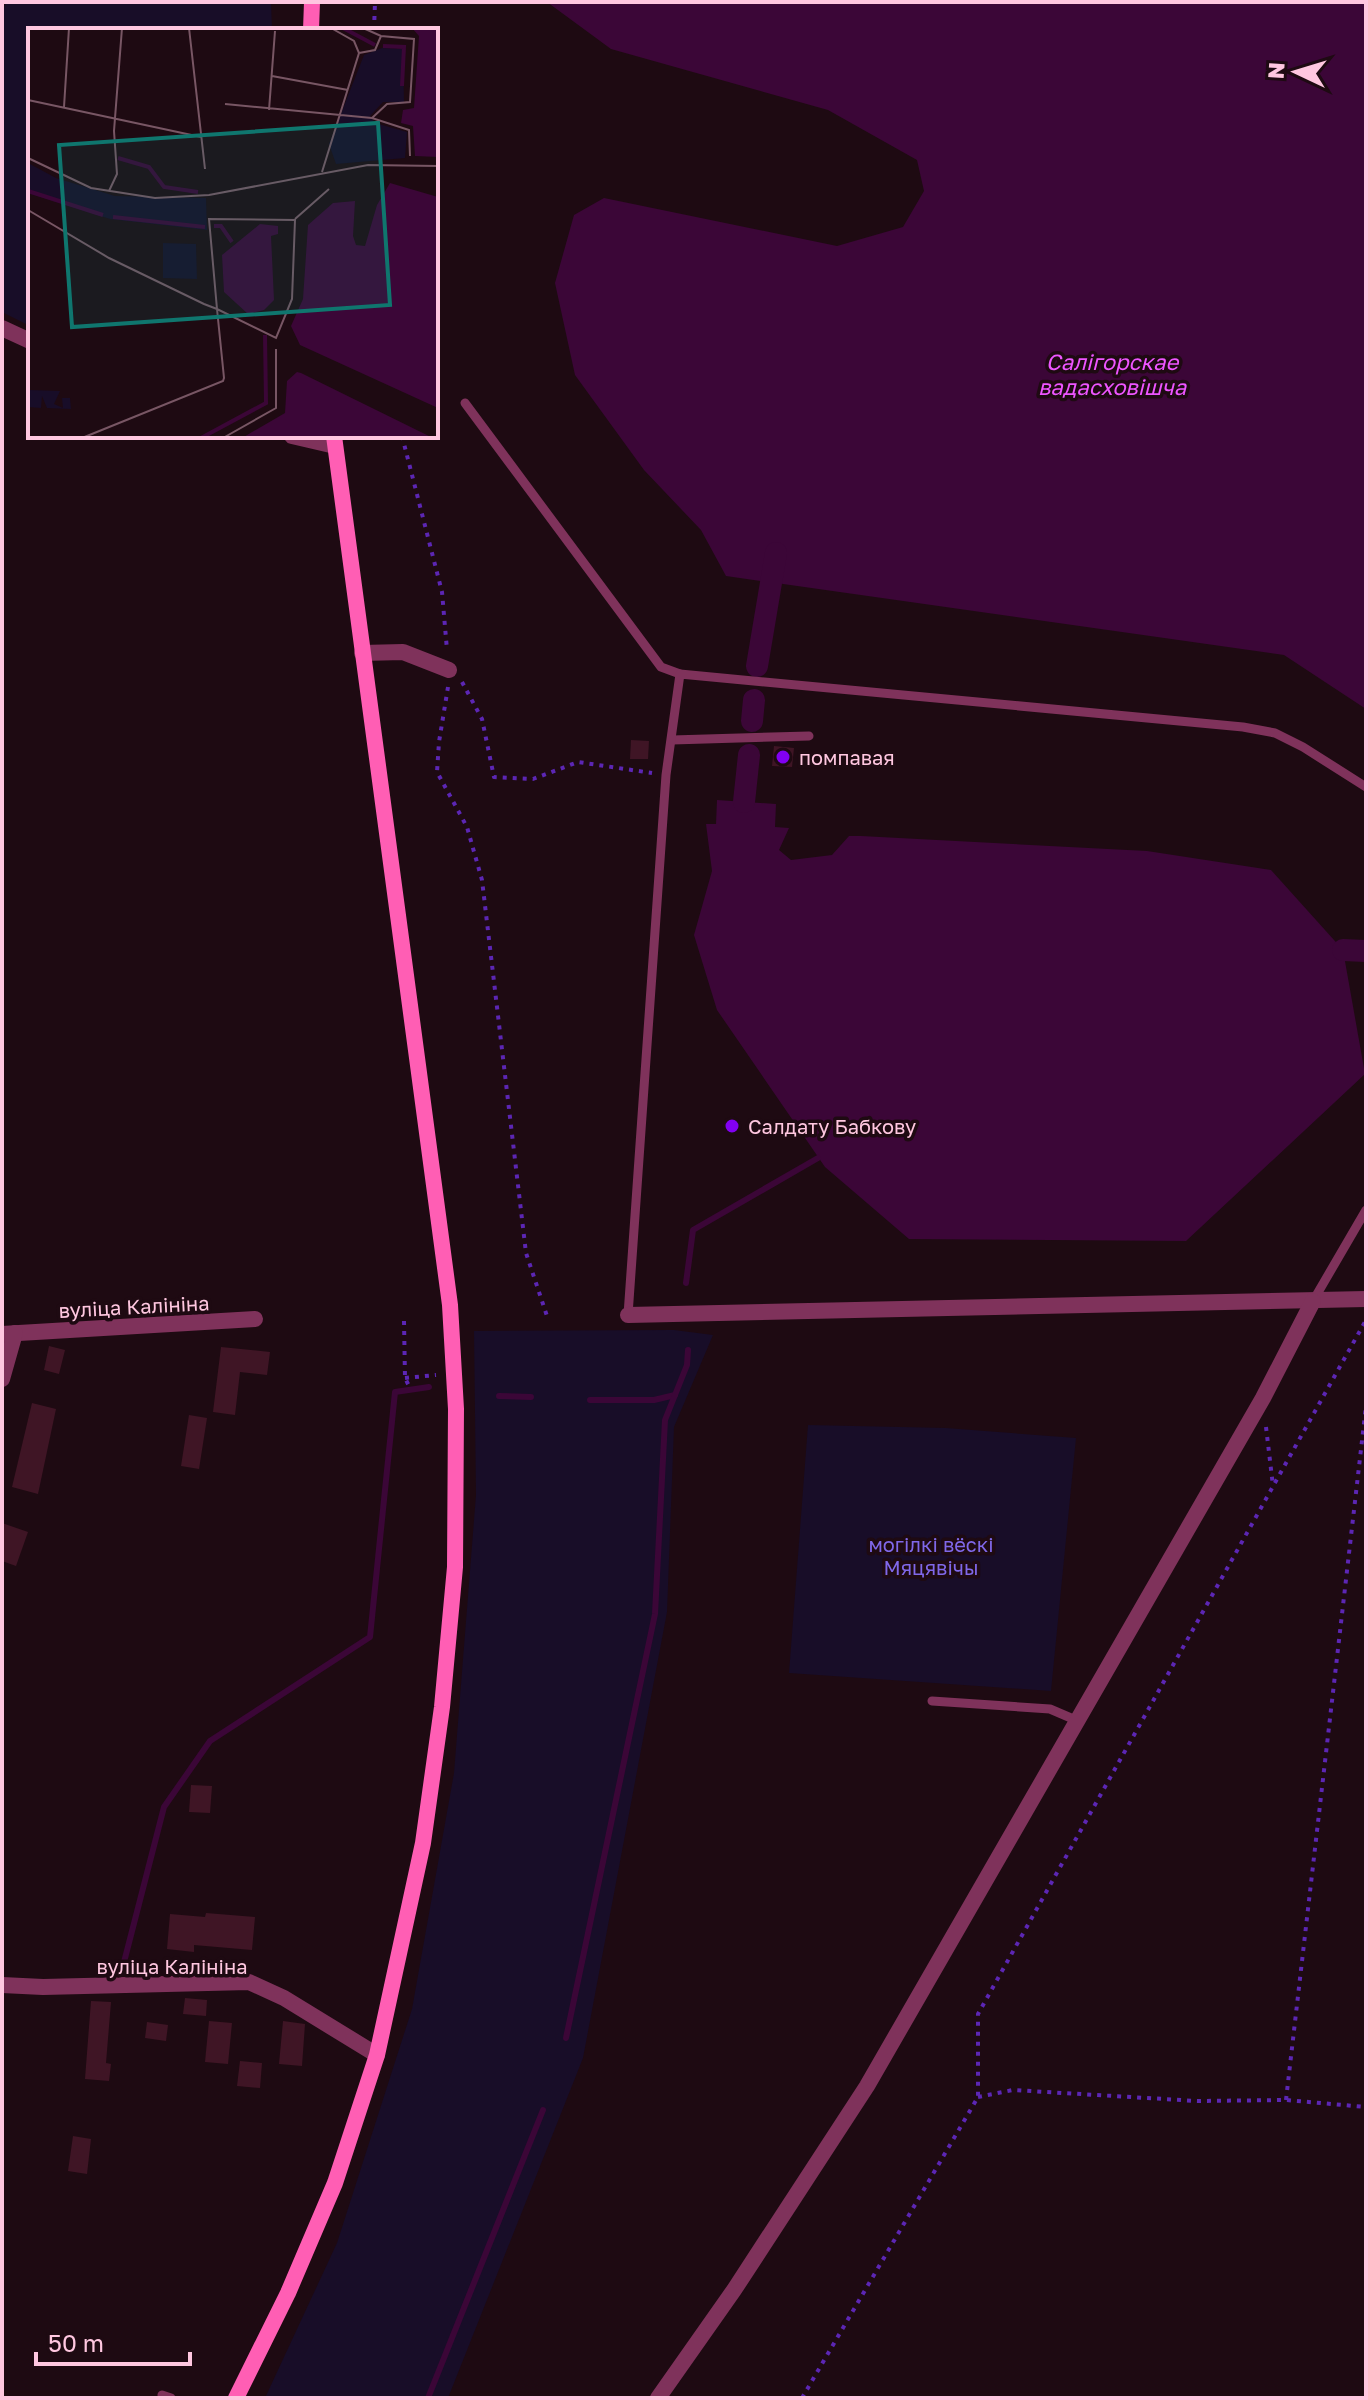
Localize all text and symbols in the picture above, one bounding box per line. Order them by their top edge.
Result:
inset map [28,28,438,438]
north arrow [1256,32,1336,112]
text: N [1261,61,1290,80]
water label: Салігорскае вадасховішча [1038,348,1188,400]
place label: помпавая [799,745,895,769]
marker: помпавая [774,748,792,766]
place label: Салдату Бабкову [748,1114,916,1138]
marker: Салдату Бабкову [723,1117,741,1135]
street label: вуліца Калініна [58,1290,210,1322]
park label: могілкі вёскі Мяцявічы [868,1532,994,1579]
street label: вуліца Калініна [97,1954,247,1978]
scale bar [36,2316,190,2366]
text: 50 m [48,2328,104,2357]

